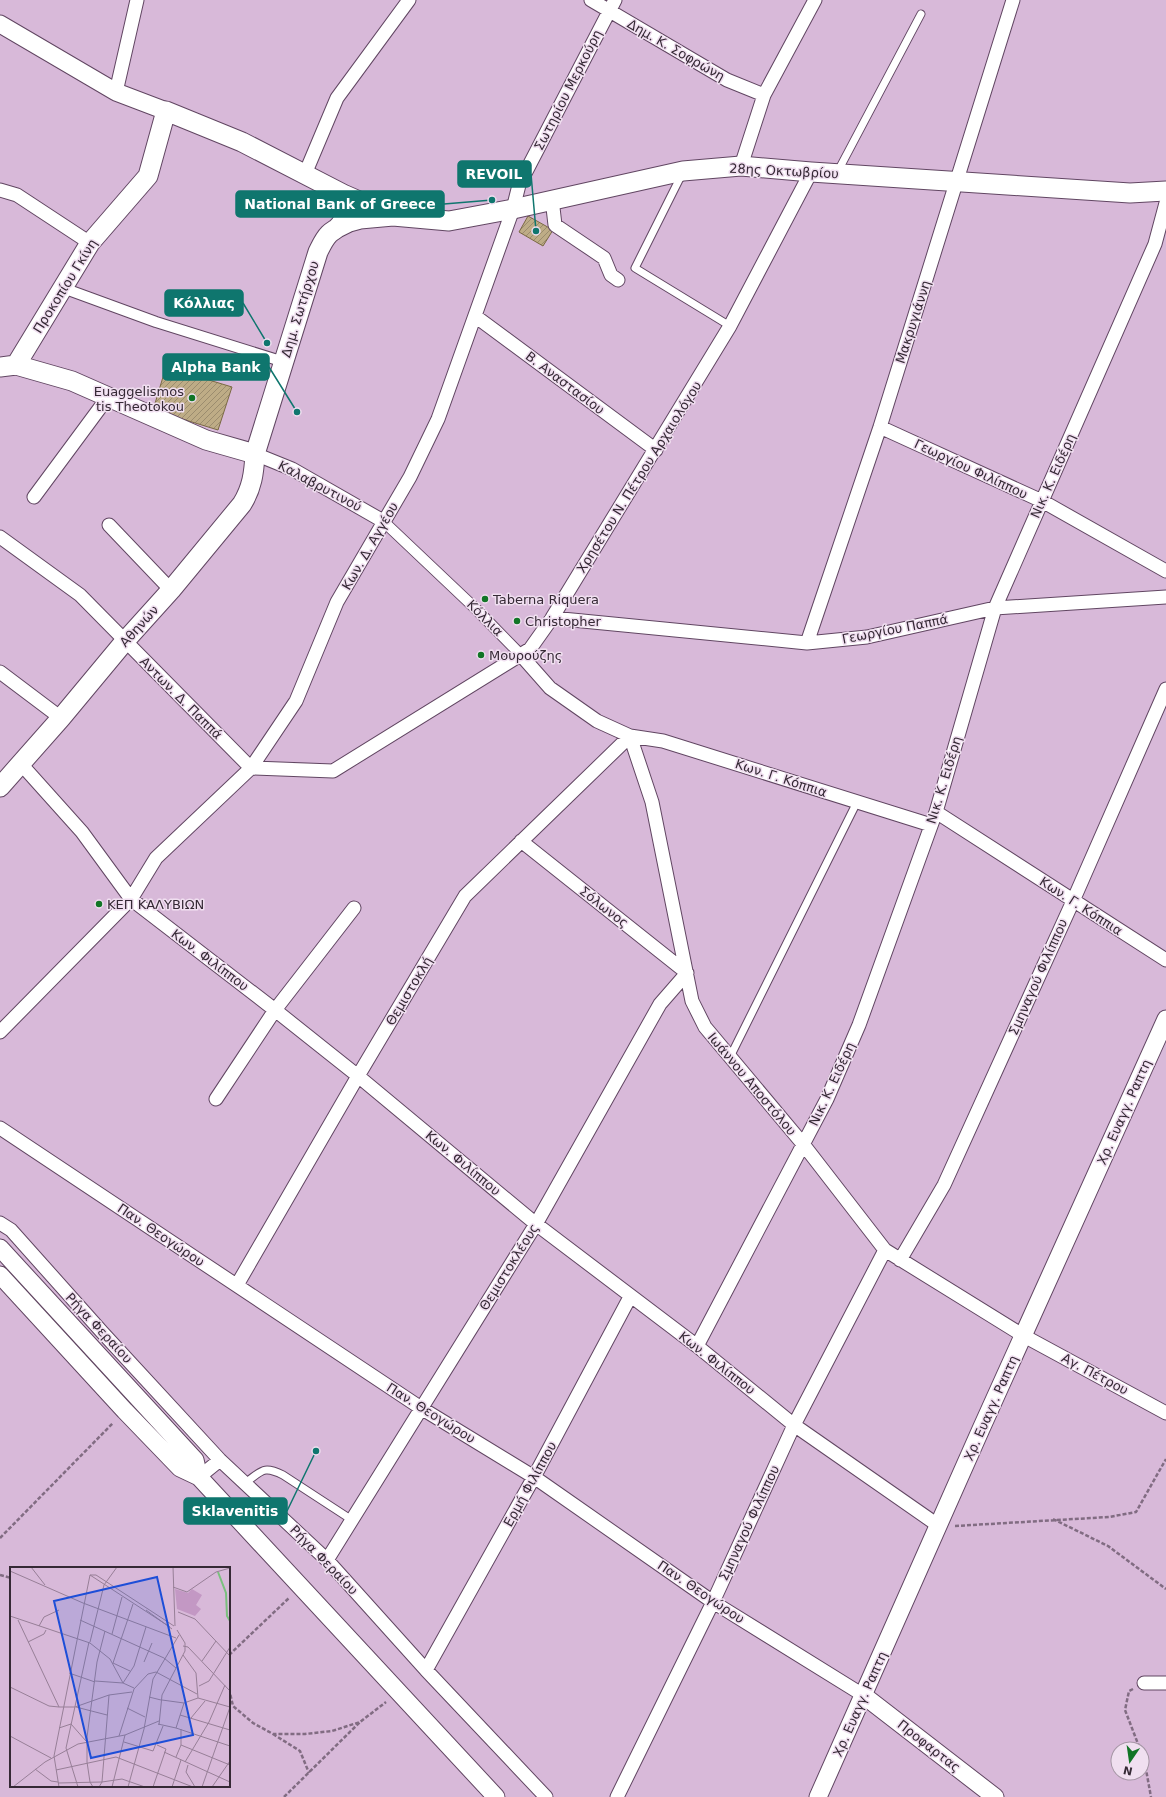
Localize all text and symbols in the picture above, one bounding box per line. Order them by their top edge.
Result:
street label: Δημ. Κ. Σοφρώνη [625,16,727,84]
street label: Σωτηρίου Μερκούρη [531,27,605,153]
callout: REVOIL [458,161,531,187]
street label: 28ης Οκτωβρίου [729,161,839,181]
text: REVOIL [466,166,523,182]
callout: National Bank of Greece [236,191,444,217]
text: National Bank of Greece [244,196,436,212]
street label: Προκοπίου Γκίνη [30,236,100,336]
street label: Δημ. Σωτήρχου [278,259,322,359]
street label: Μακρυγιάννη [892,278,934,366]
callout: Κόλλιας [165,290,243,316]
text: Κόλλιας [173,295,235,311]
street label: Β. Αναστασίου [523,349,607,417]
callout: Alpha Bank [163,354,269,380]
text: Alpha Bank [171,359,261,375]
street label: Χρησέτου Ν. Πέτρου Αρχαιολόγου [574,378,704,576]
place label: Euaggelismos tis Theotokou [94,384,184,414]
marker: Euaggelismos tis Theotokou [187,393,197,403]
street label: Νικ. Κ. Ειδέρη [1028,431,1078,521]
street label: Γεωργίου Φιλίππου [912,436,1030,502]
street label: Καλαβρυτινού [276,458,364,514]
street label: Κων. Δ. Αγγέου [339,499,401,593]
place label: Taberna Riquera [492,592,599,607]
marker: Taberna Riquera [480,594,490,604]
street label: Κόλλια [464,597,506,639]
street label: Αθηνών [117,602,161,650]
street label: Γεωργίου Παππά [841,611,949,647]
place label: Christopher [525,614,602,629]
marker: Christopher [512,616,522,626]
place label: Μουρούζης [489,648,562,663]
marker: Μουρούζης [476,650,486,660]
street label: Αντων. Δ. Παππά [137,654,225,742]
street label: Νικ. Κ. Ειδέρη [924,734,964,826]
street label: Κων. Γ. Κόππια [733,756,829,800]
street label: Κων. Γ. Κόππια [1037,874,1125,938]
street label: Σόλωνος [577,883,631,931]
place label: ΚΕΠ ΚΑΛΥΒΙΩΝ [107,897,204,912]
marker: ΚΕΠ ΚΑΛΥΒΙΩΝ [94,899,104,909]
street label: Σμηναγού Φιλίππου [1006,917,1070,1037]
street label: Κων. Φιλίππου [168,926,252,994]
street label: Θεμιστοκλή [383,954,435,1028]
street label: Ιωάννου Αποστόλου [705,1030,799,1138]
street label: Νικ. Κ. Ειδέρη [806,1040,858,1128]
street label: Χρ. Ευαγγ. Ραπτη [1094,1057,1154,1167]
street label: Κων. Φιλίππου [423,1127,503,1199]
street label: Παν. Θεογώρου [115,1200,207,1270]
street label: Θεμιστοκλέους [476,1221,542,1313]
street label: Ρήγα Φεραίου [63,1290,135,1366]
street label: Κων. Φιλίππου [676,1329,758,1397]
street label: Αγ. Πέτρου [1059,1350,1131,1398]
street label: Χρ. Ευαγγ. Ραπτη [961,1353,1021,1463]
street label: Παν. Θεογώρου [384,1380,478,1446]
street label: Ερμή Φιλίππου [500,1439,560,1529]
street label: Σμηναγού Φιλίππου [716,1463,782,1583]
callout: Sklavenitis [184,1498,287,1524]
text: Sklavenitis [192,1503,278,1519]
street label: Ρήγα Φεραίου [287,1522,361,1598]
street label: Παν. Θεογώρου [655,1557,747,1627]
inset map [10,1567,230,1787]
street label: Χρ. Ευαγγ. Ραπτη [830,1649,890,1759]
street label: Προφαρτας [895,1717,963,1775]
north arrow [1110,1741,1150,1781]
text: N [1122,1763,1134,1778]

